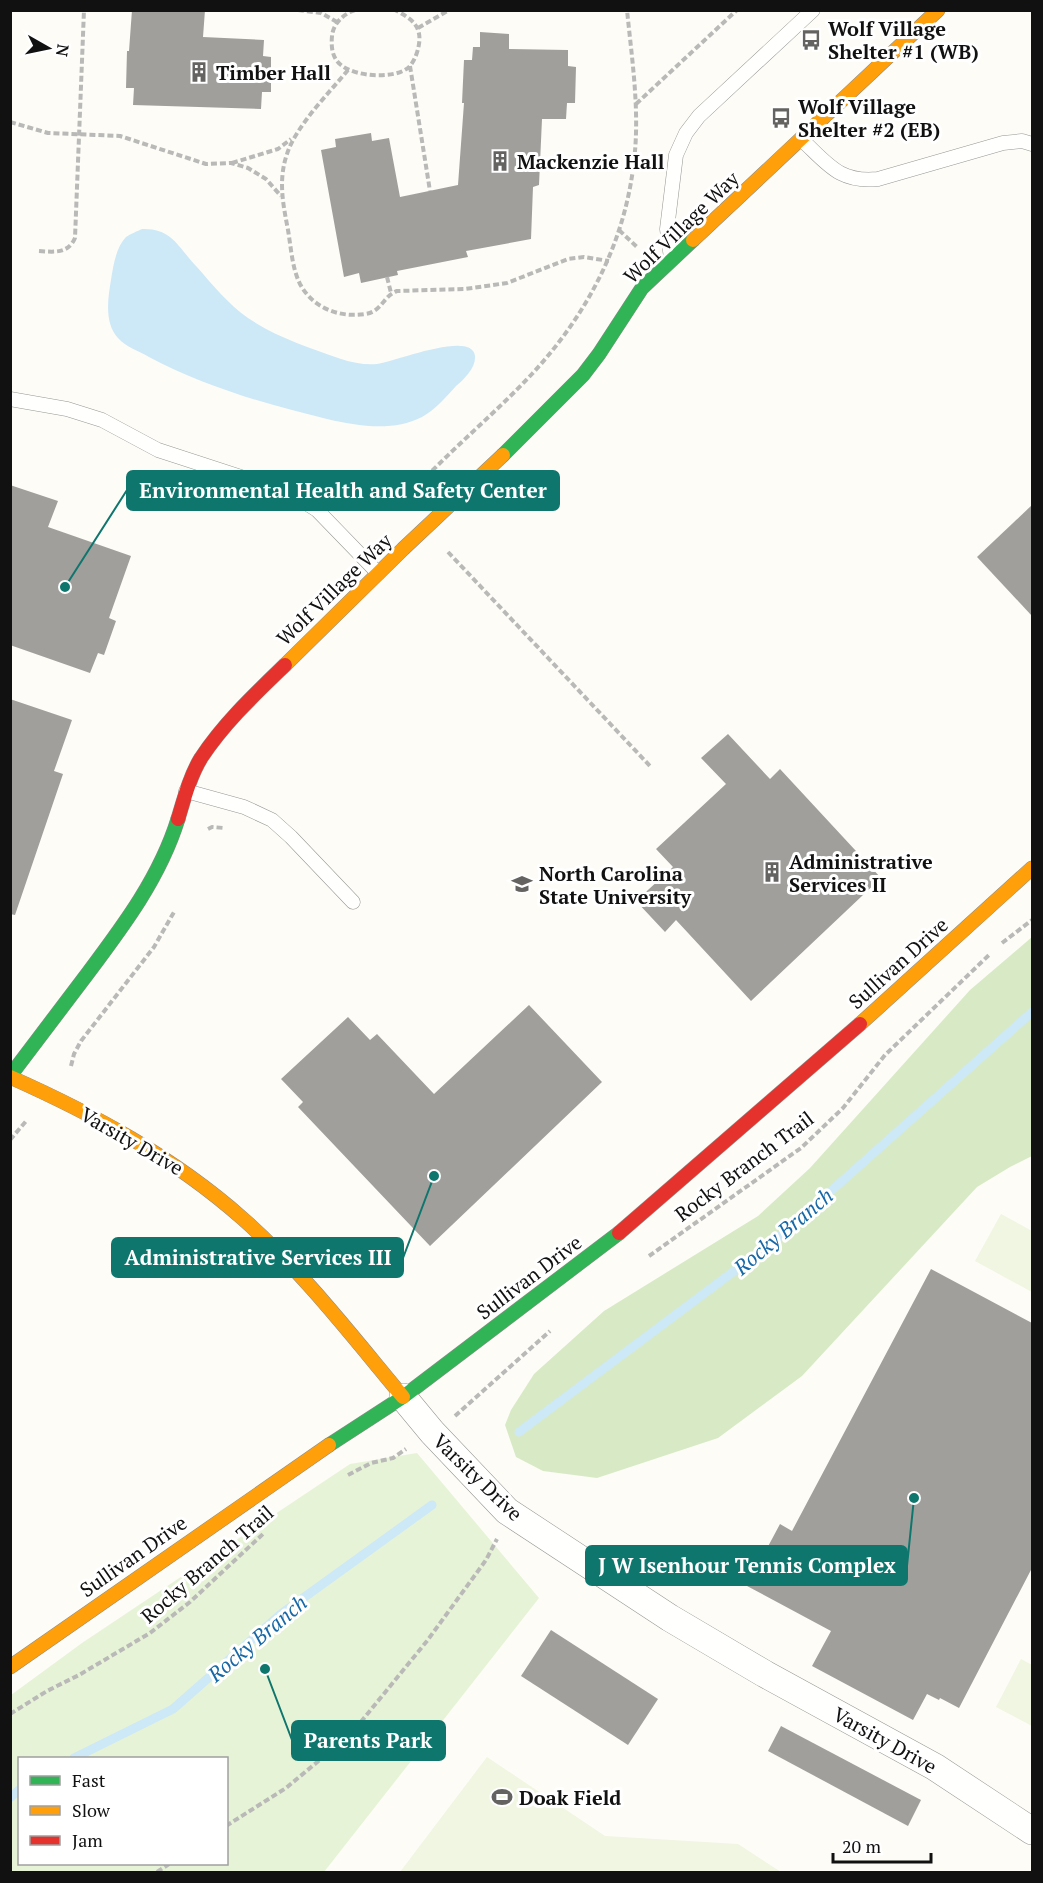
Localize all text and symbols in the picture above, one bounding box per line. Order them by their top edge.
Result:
place label: Wolf Village Shelter #1 (WB) [828,15,979,65]
north arrow [18,18,78,78]
bus stop icon: Wolf Village Shelter #1 (WB) [799,28,823,52]
text: N [51,43,75,58]
place label: Timber Hall [216,59,331,86]
building icon: Timber Hall [187,60,211,84]
place label: Wolf Village Shelter #2 (EB) [798,93,940,143]
bus stop icon: Wolf Village Shelter #2 (EB) [769,106,793,130]
place label: Mackenzie Hall [517,148,665,175]
building icon: Mackenzie Hall [488,149,512,173]
street label: Wolf Village Way [618,164,745,289]
callout: Environmental Health and Safety Center [127,471,559,510]
text: Environmental Health and Safety Center [139,476,547,504]
street label: Wolf Village Way [271,526,398,651]
place label: Administrative Services II [789,848,933,898]
place label: North Carolina State University [539,860,692,910]
building icon: Administrative Services II [760,860,784,884]
school or university icon: North Carolina State University [510,872,534,896]
street label: Sullivan Drive [843,911,953,1015]
street label: Varsity Drive [76,1101,188,1181]
street label: Rocky Branch Trail [669,1105,819,1227]
water label: Rocky Branch [727,1181,838,1281]
street label: Sullivan Drive [471,1229,587,1325]
callout: Administrative Services III [112,1238,403,1277]
text: Administrative Services III [125,1243,392,1271]
street label: Varsity Drive [427,1427,529,1527]
street label: Rocky Branch Trail [135,1499,279,1629]
street label: Sullivan Drive [74,1509,192,1603]
callout: J W Isenhour Tennis Complex [586,1546,907,1585]
text: J W Isenhour Tennis Complex [598,1551,896,1579]
water label: Rocky Branch [201,1588,312,1688]
street label: Varsity Drive [828,1700,942,1780]
callout: Parents Park [292,1721,445,1760]
text: Parents Park [304,1726,433,1754]
legend [18,1757,228,1865]
text: Fast [72,1768,106,1792]
place label: Doak Field [519,1784,621,1811]
sports icon: Doak Field [490,1785,514,1809]
text: Slow [72,1798,111,1822]
scale bar [833,1826,930,1864]
text: Jam [72,1828,103,1852]
text: 20 m [842,1834,882,1858]

